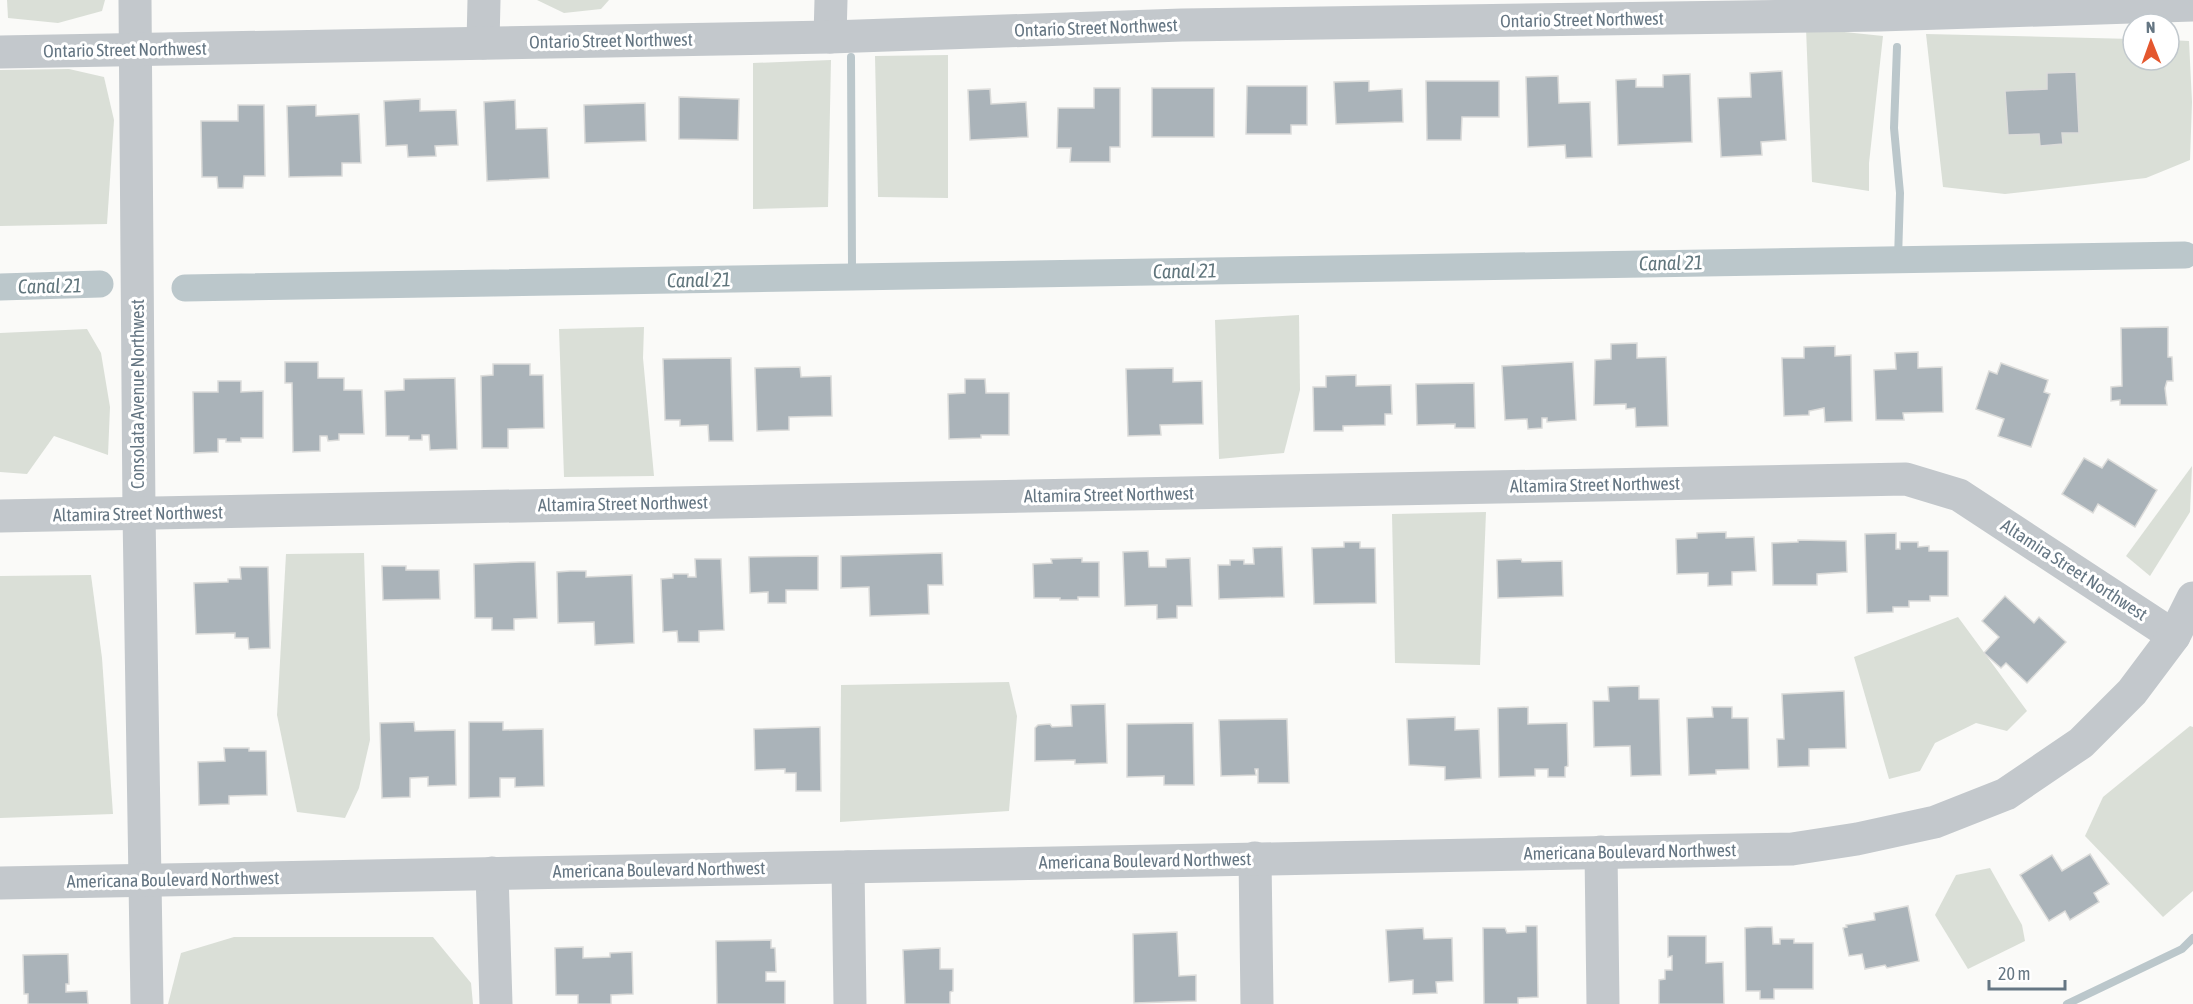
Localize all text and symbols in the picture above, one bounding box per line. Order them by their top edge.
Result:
street label: Ontario Street Northwest [1500,8,1664,31]
north arrow [2121,12,2181,72]
street label: Ontario Street Northwest [1014,14,1178,41]
text: N [2146,18,2156,36]
street label: Ontario Street Northwest [529,29,693,52]
street label: Ontario Street Northwest [43,38,207,61]
water label: Canal 21 [1639,250,1703,275]
water label: Canal 21 [1153,258,1217,283]
water label: Canal 21 [667,267,731,292]
water label: Canal 21 [18,273,82,298]
street label: Consolata Avenue Northwest [127,299,148,489]
street label: Altamira Street Northwest [1510,473,1680,496]
street label: Altamira Street Northwest [1024,483,1194,506]
street label: Altamira Street Northwest [538,492,708,515]
street label: Altamira Street Northwest [53,502,223,525]
street label: Altamira Street Northwest [1997,514,2151,625]
street label: Americana Boulevard Northwest [1524,839,1736,864]
street label: Americana Boulevard Northwest [1039,848,1251,873]
street label: Americana Boulevard Northwest [553,857,765,882]
street label: Americana Boulevard Northwest [67,867,279,892]
scale bar [1989,953,2066,991]
text: 20 m [1998,963,2030,984]

